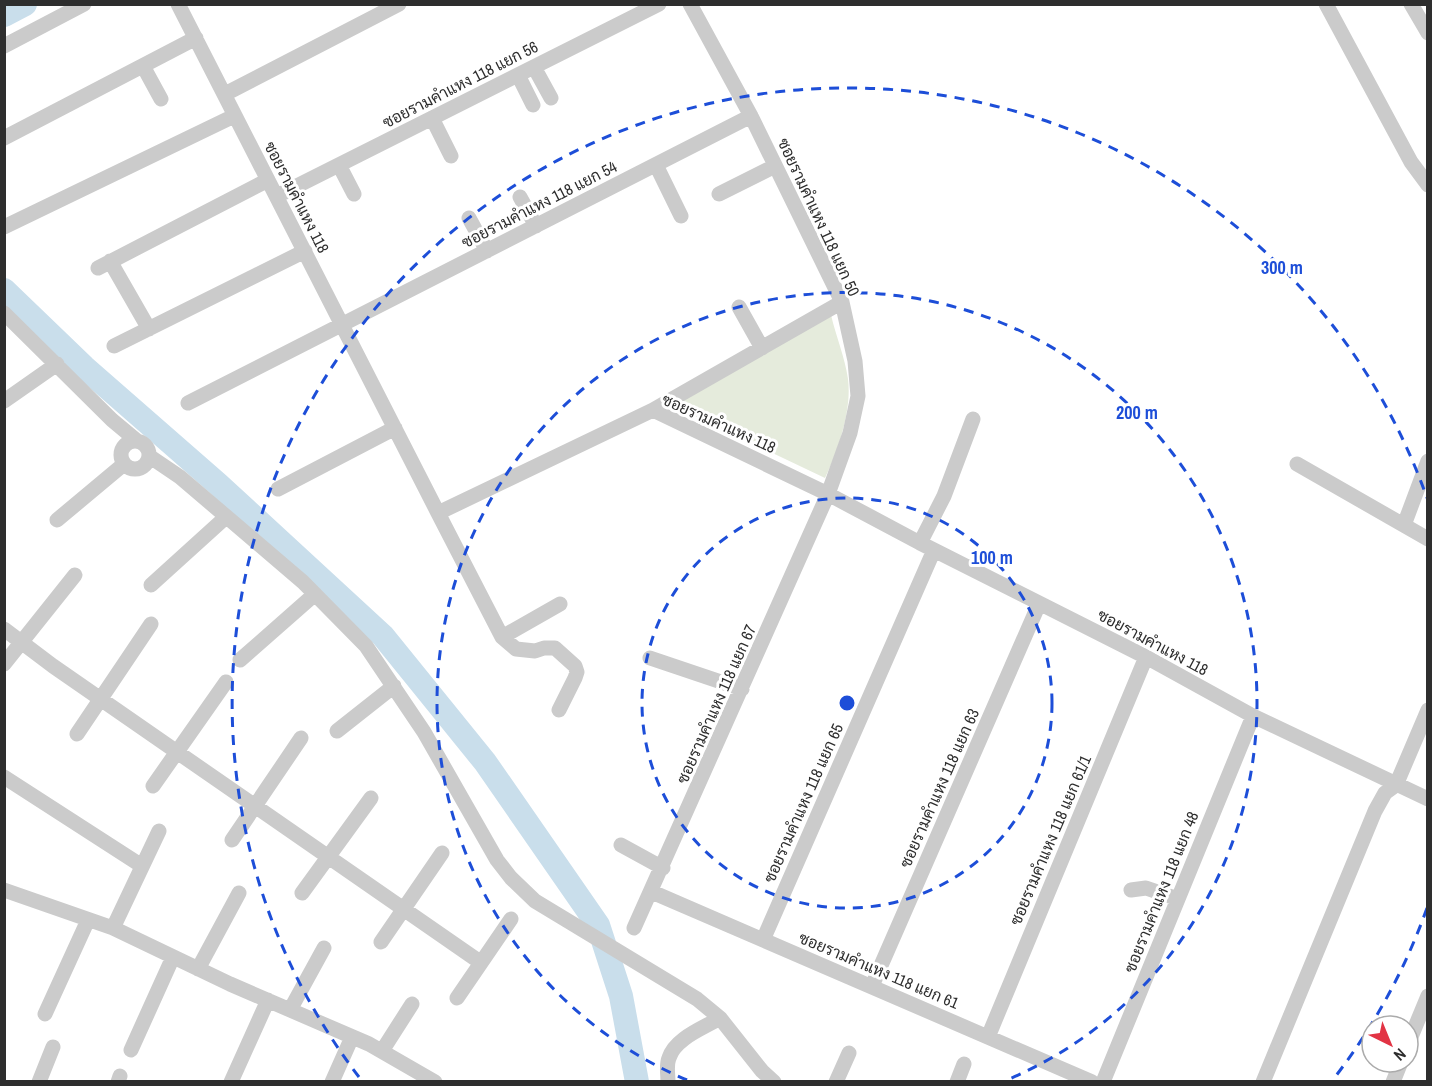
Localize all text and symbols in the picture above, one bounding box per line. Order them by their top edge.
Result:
street label: ซอยรามคำแหง 118 แยก 56 [378,35,542,133]
street label: ซอยรามคำแหง 118 แยก 50 [773,134,865,300]
street label: ซอยรามคำแหง 118 [259,137,335,257]
street label: ซอยรามคำแหง 118 แยก 54 [457,155,621,253]
text: 300 m [1261,255,1303,280]
street label: ซอยรามคำแหง 118 [659,388,779,458]
text: 200 m [1116,400,1158,425]
text: 100 m [971,545,1013,570]
street label: ซอยรามคำแหง 118 [1094,604,1212,680]
street label: ซอยรามคำแหง 118 แยก 67 [671,621,761,787]
centre of rings [837,693,857,713]
street label: ซอยรามคำแหง 118 แยก 63 [894,705,984,871]
street label: ซอยรามคำแหง 118 แยก 65 [758,720,848,886]
street label: ซอยรามคำแหง 118 แยก 61/1 [1004,751,1096,928]
street label: ซอยรามคำแหง 118 แยก 48 [1119,808,1203,976]
street label: ซอยรามคำแหง 118 แยก 61 [796,926,963,1014]
north arrow [1360,1014,1420,1074]
text: N [1389,1044,1411,1066]

